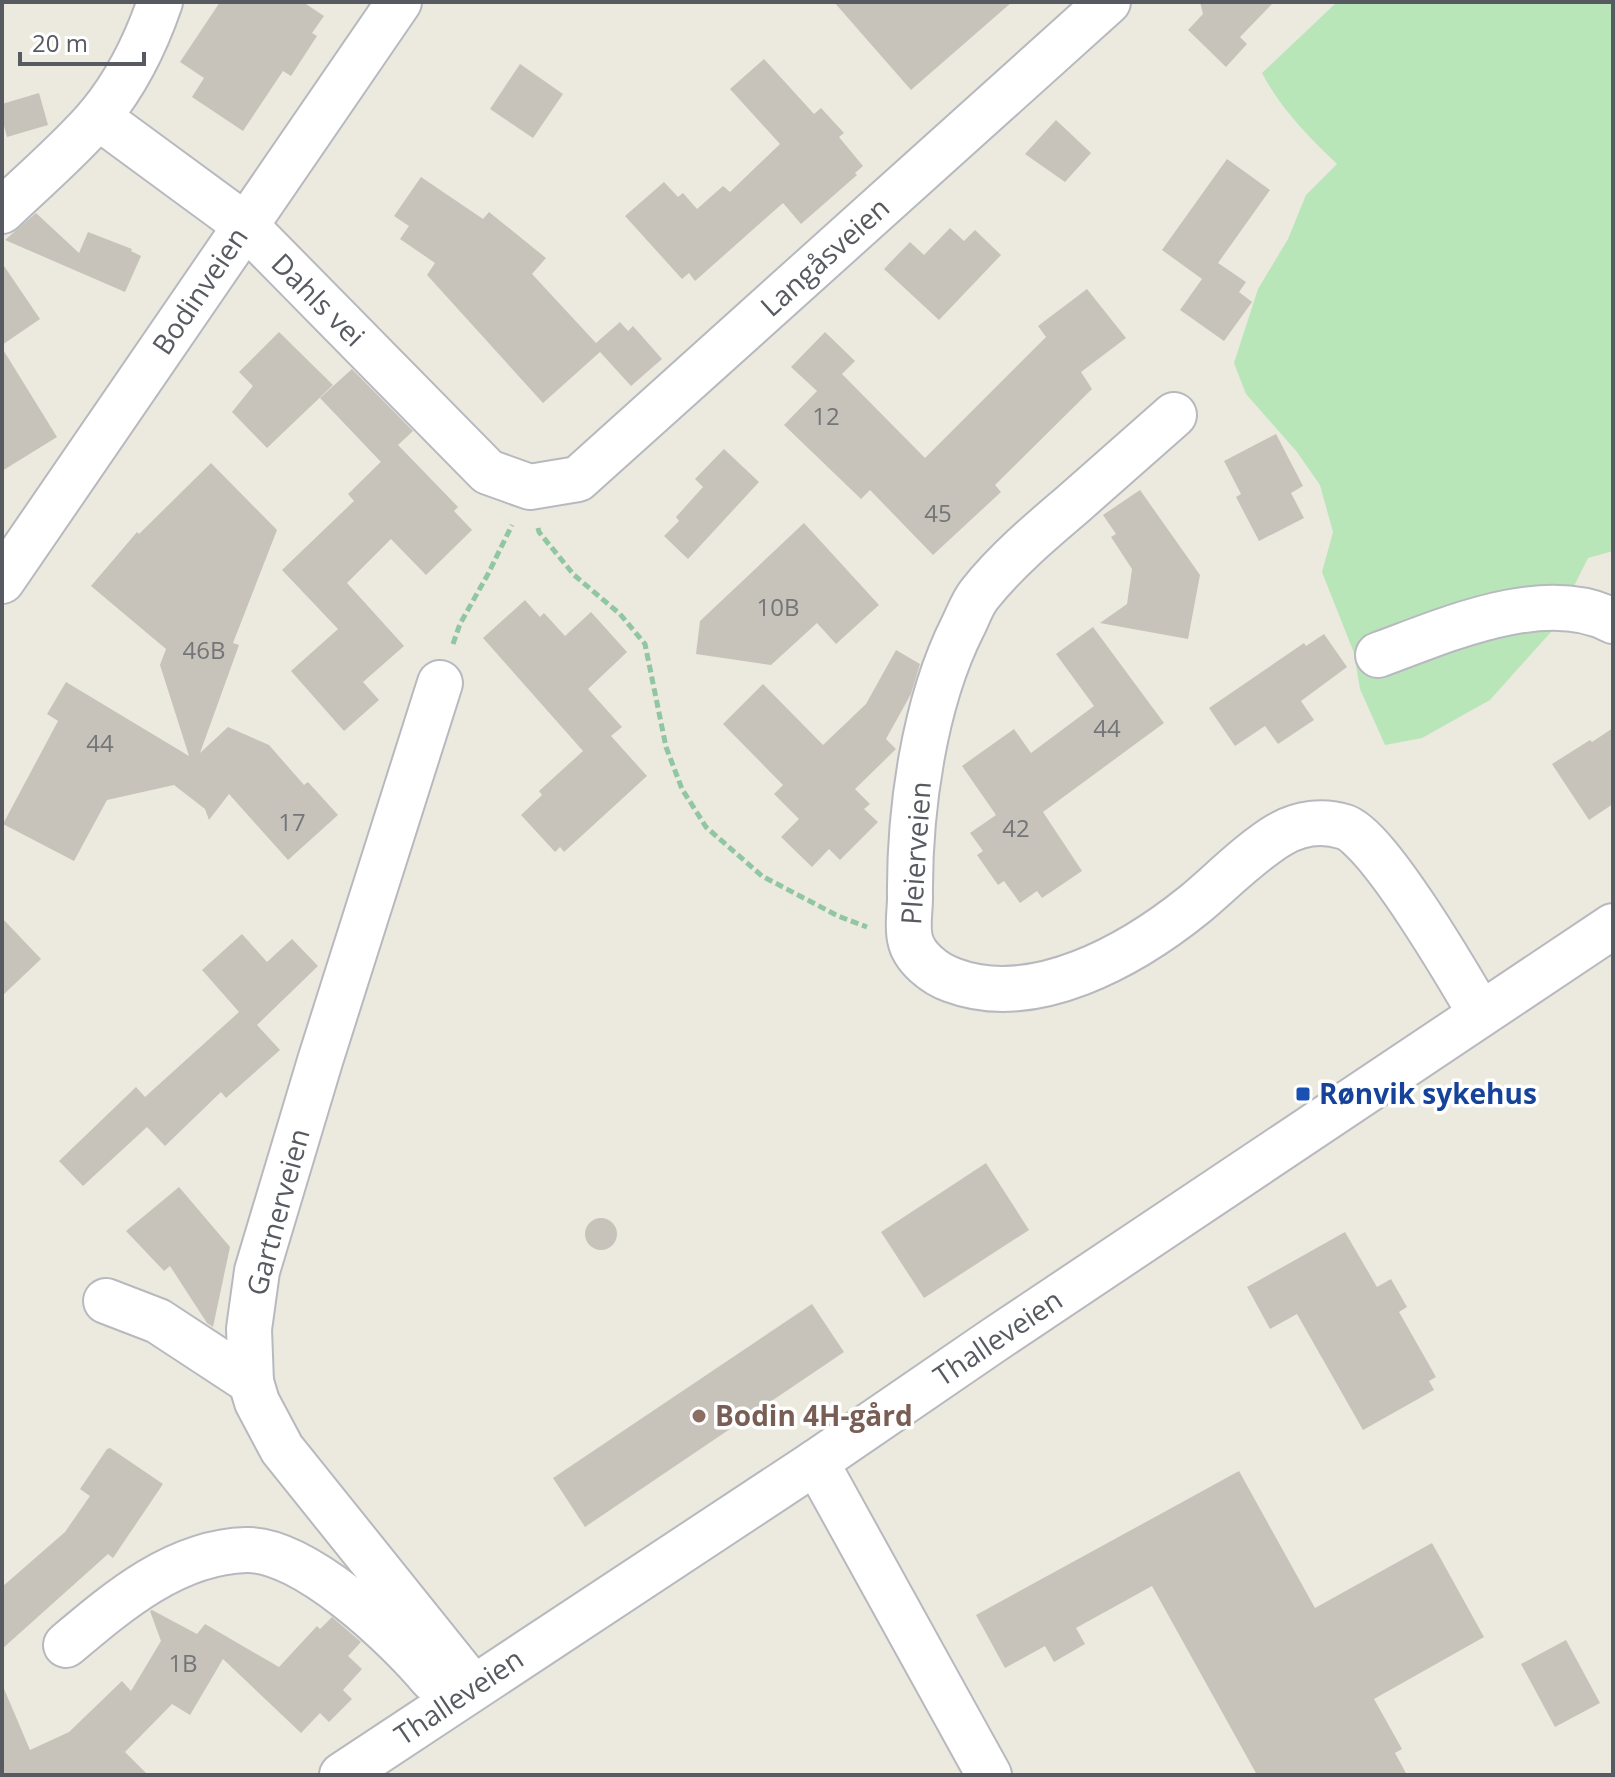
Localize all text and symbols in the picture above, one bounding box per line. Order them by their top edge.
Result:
scale bar [20,16,144,66]
text: 20 m [32,26,88,59]
street label: Langåsveien [752,188,897,324]
street label: Bodinveien [143,219,256,362]
street label: Dahls vei [264,244,374,354]
house number: 12 [812,399,840,432]
house number: 45 [924,496,952,529]
house number: 10B [757,590,799,623]
house number: 46B [183,633,225,666]
house number: 44 [1093,711,1121,744]
house number: 44 [86,726,114,759]
street label: Pleierveien [891,780,939,926]
house number: 17 [278,805,306,838]
house number: 42 [1002,811,1030,844]
place label: Rønvik sykehus [1319,1074,1537,1112]
marker: Rønvik sykehus [1294,1085,1312,1103]
street label: Gartnerveien [237,1124,318,1299]
street label: Thalleveien [926,1280,1069,1394]
place label: Bodin 4H-gård [715,1396,913,1434]
marker: Bodin 4H-gård [690,1407,708,1425]
street label: Thalleveien [387,1639,530,1753]
house number: 1B [168,1646,198,1679]

